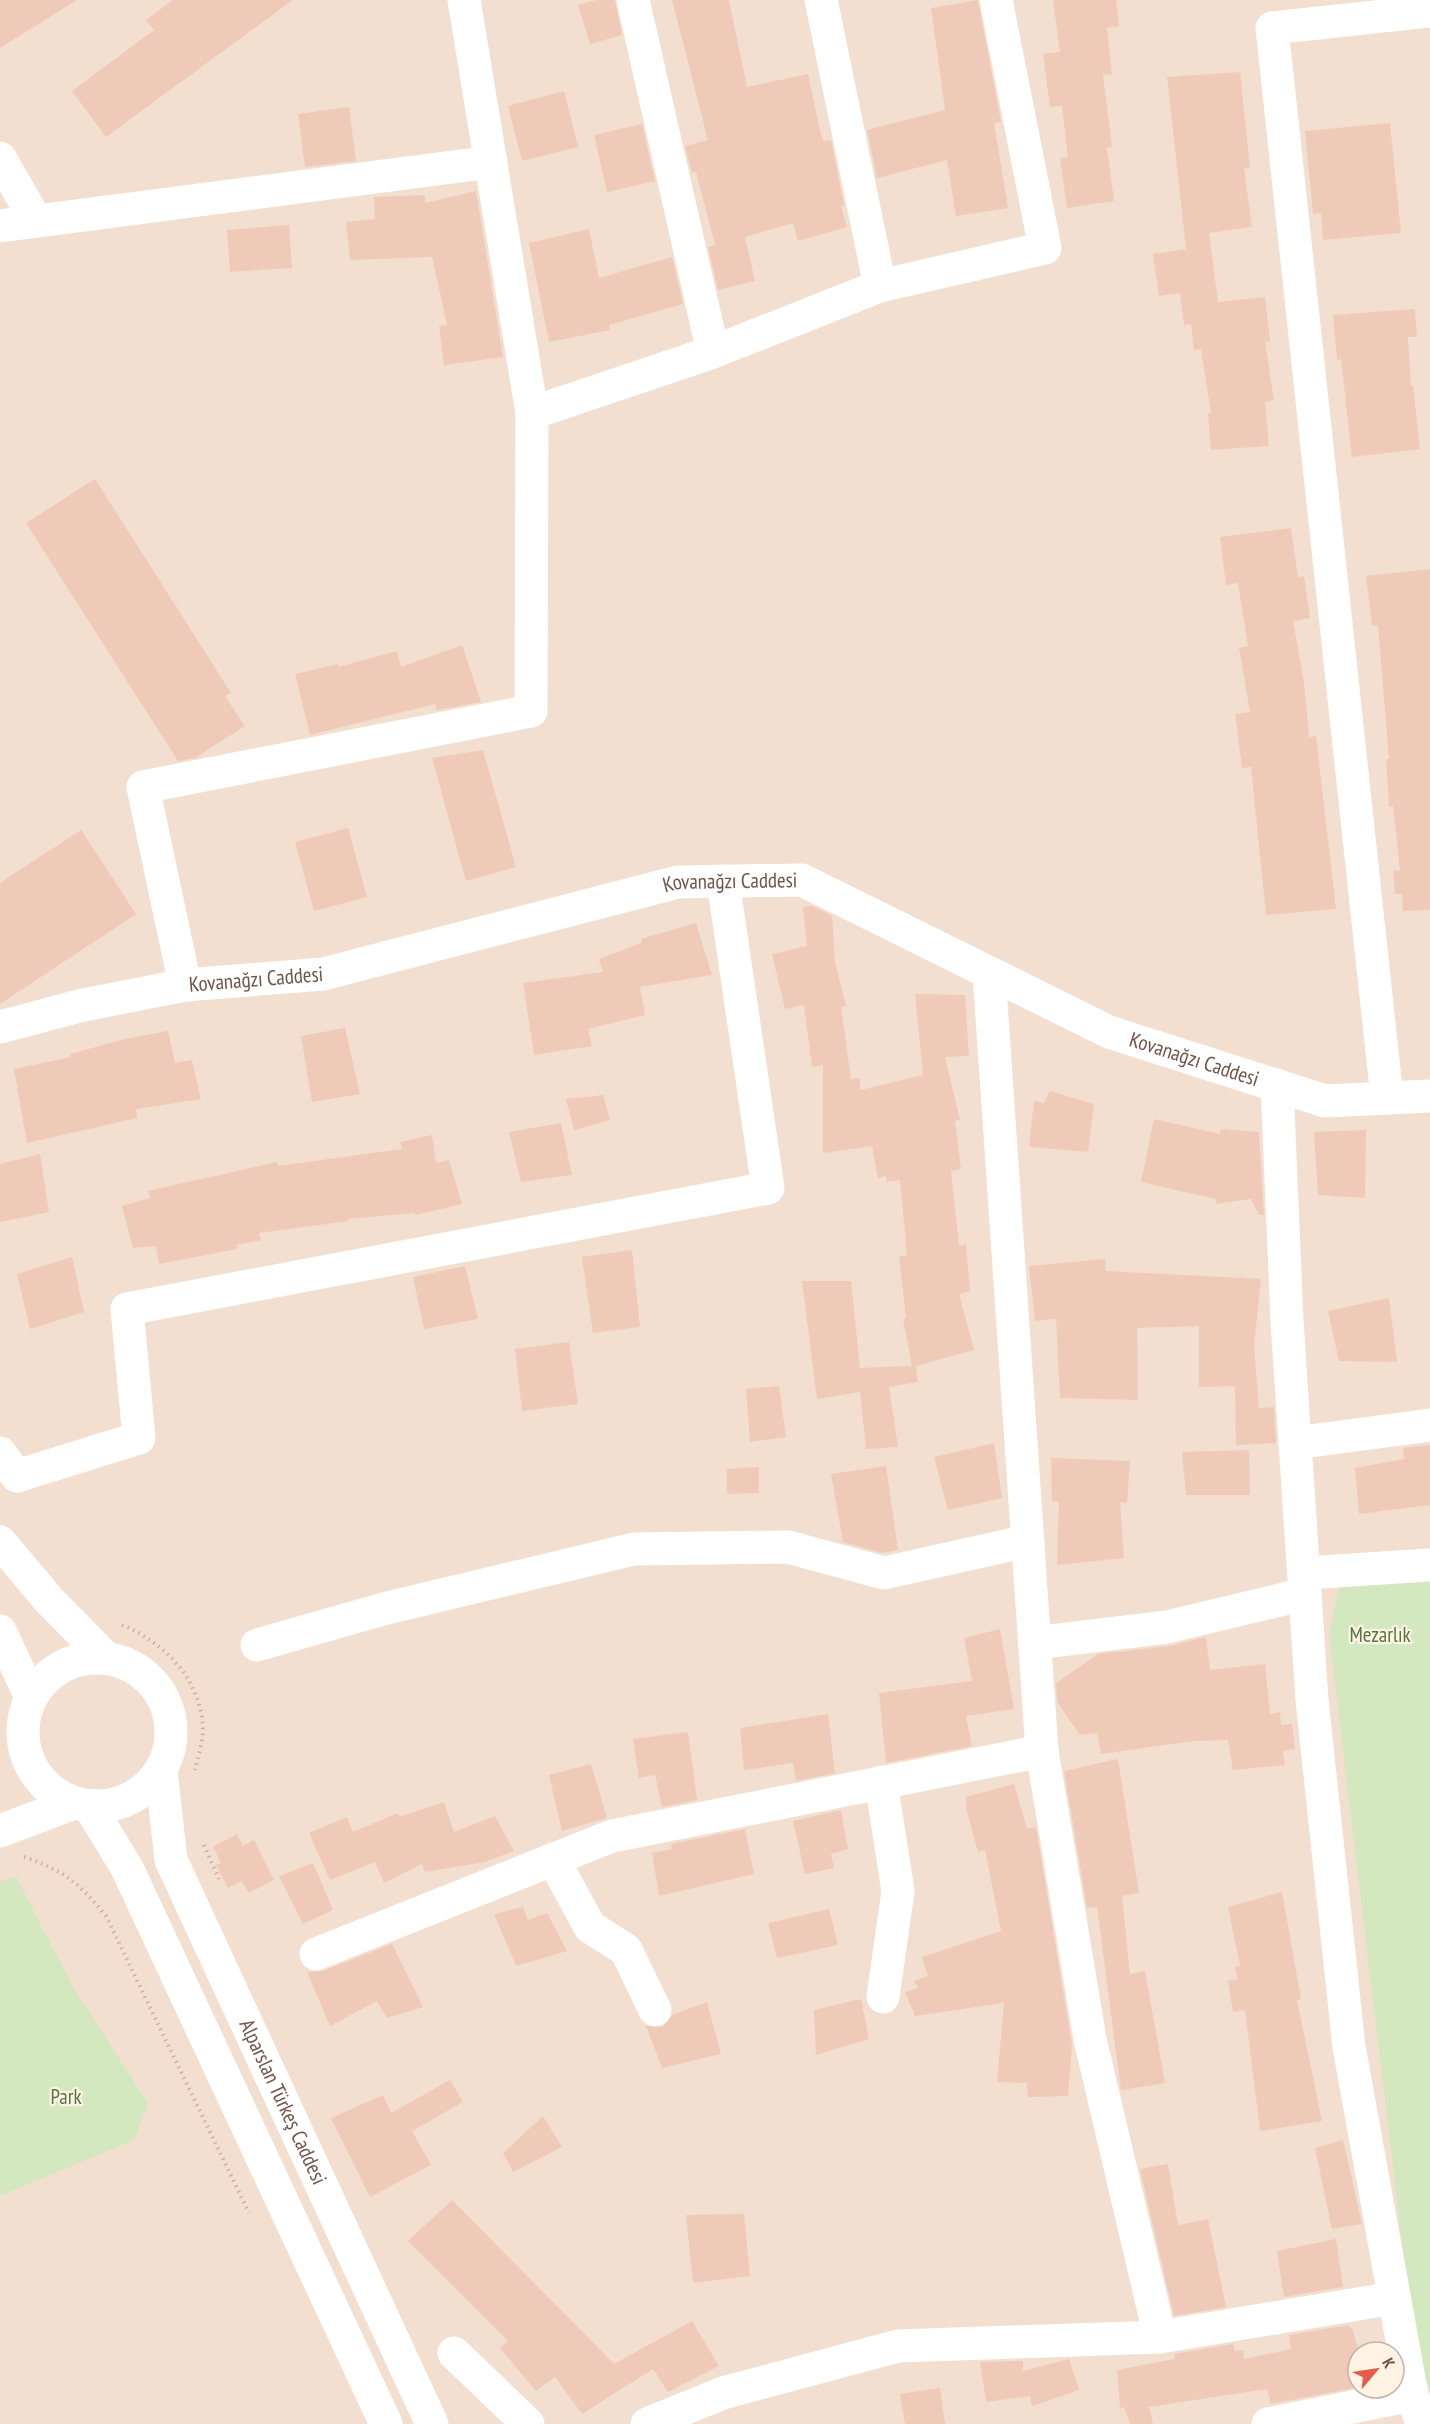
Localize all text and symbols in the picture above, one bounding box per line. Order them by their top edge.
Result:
street label: Kovanağzı Caddesi [660,866,798,898]
street label: Kovanağzı Caddesi [188,960,324,998]
street label: Kovanağzı Caddesi [1126,1025,1263,1092]
park label: Mezarlık [1349,1621,1411,1648]
street label: Alparslan Türkeş Caddesi [233,2015,333,2189]
park label: Park [50,2083,82,2110]
north arrow [1346,2340,1406,2400]
text: K [1378,2354,1400,2372]

